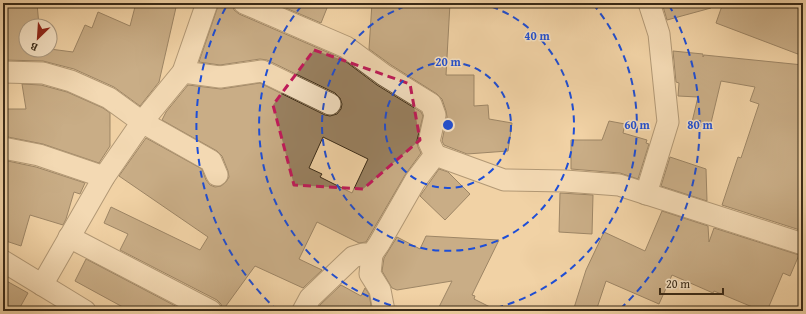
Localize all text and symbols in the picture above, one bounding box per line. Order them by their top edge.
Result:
north arrow [18,18,58,58]
text: 40 m [524,27,550,44]
text: B [27,38,40,56]
text: 20 m [435,53,461,70]
text: 60 m [624,116,650,133]
text: 80 m [687,116,713,133]
centre of rings [441,118,455,132]
scale bar [660,270,723,296]
text: 20 m [666,275,690,292]

